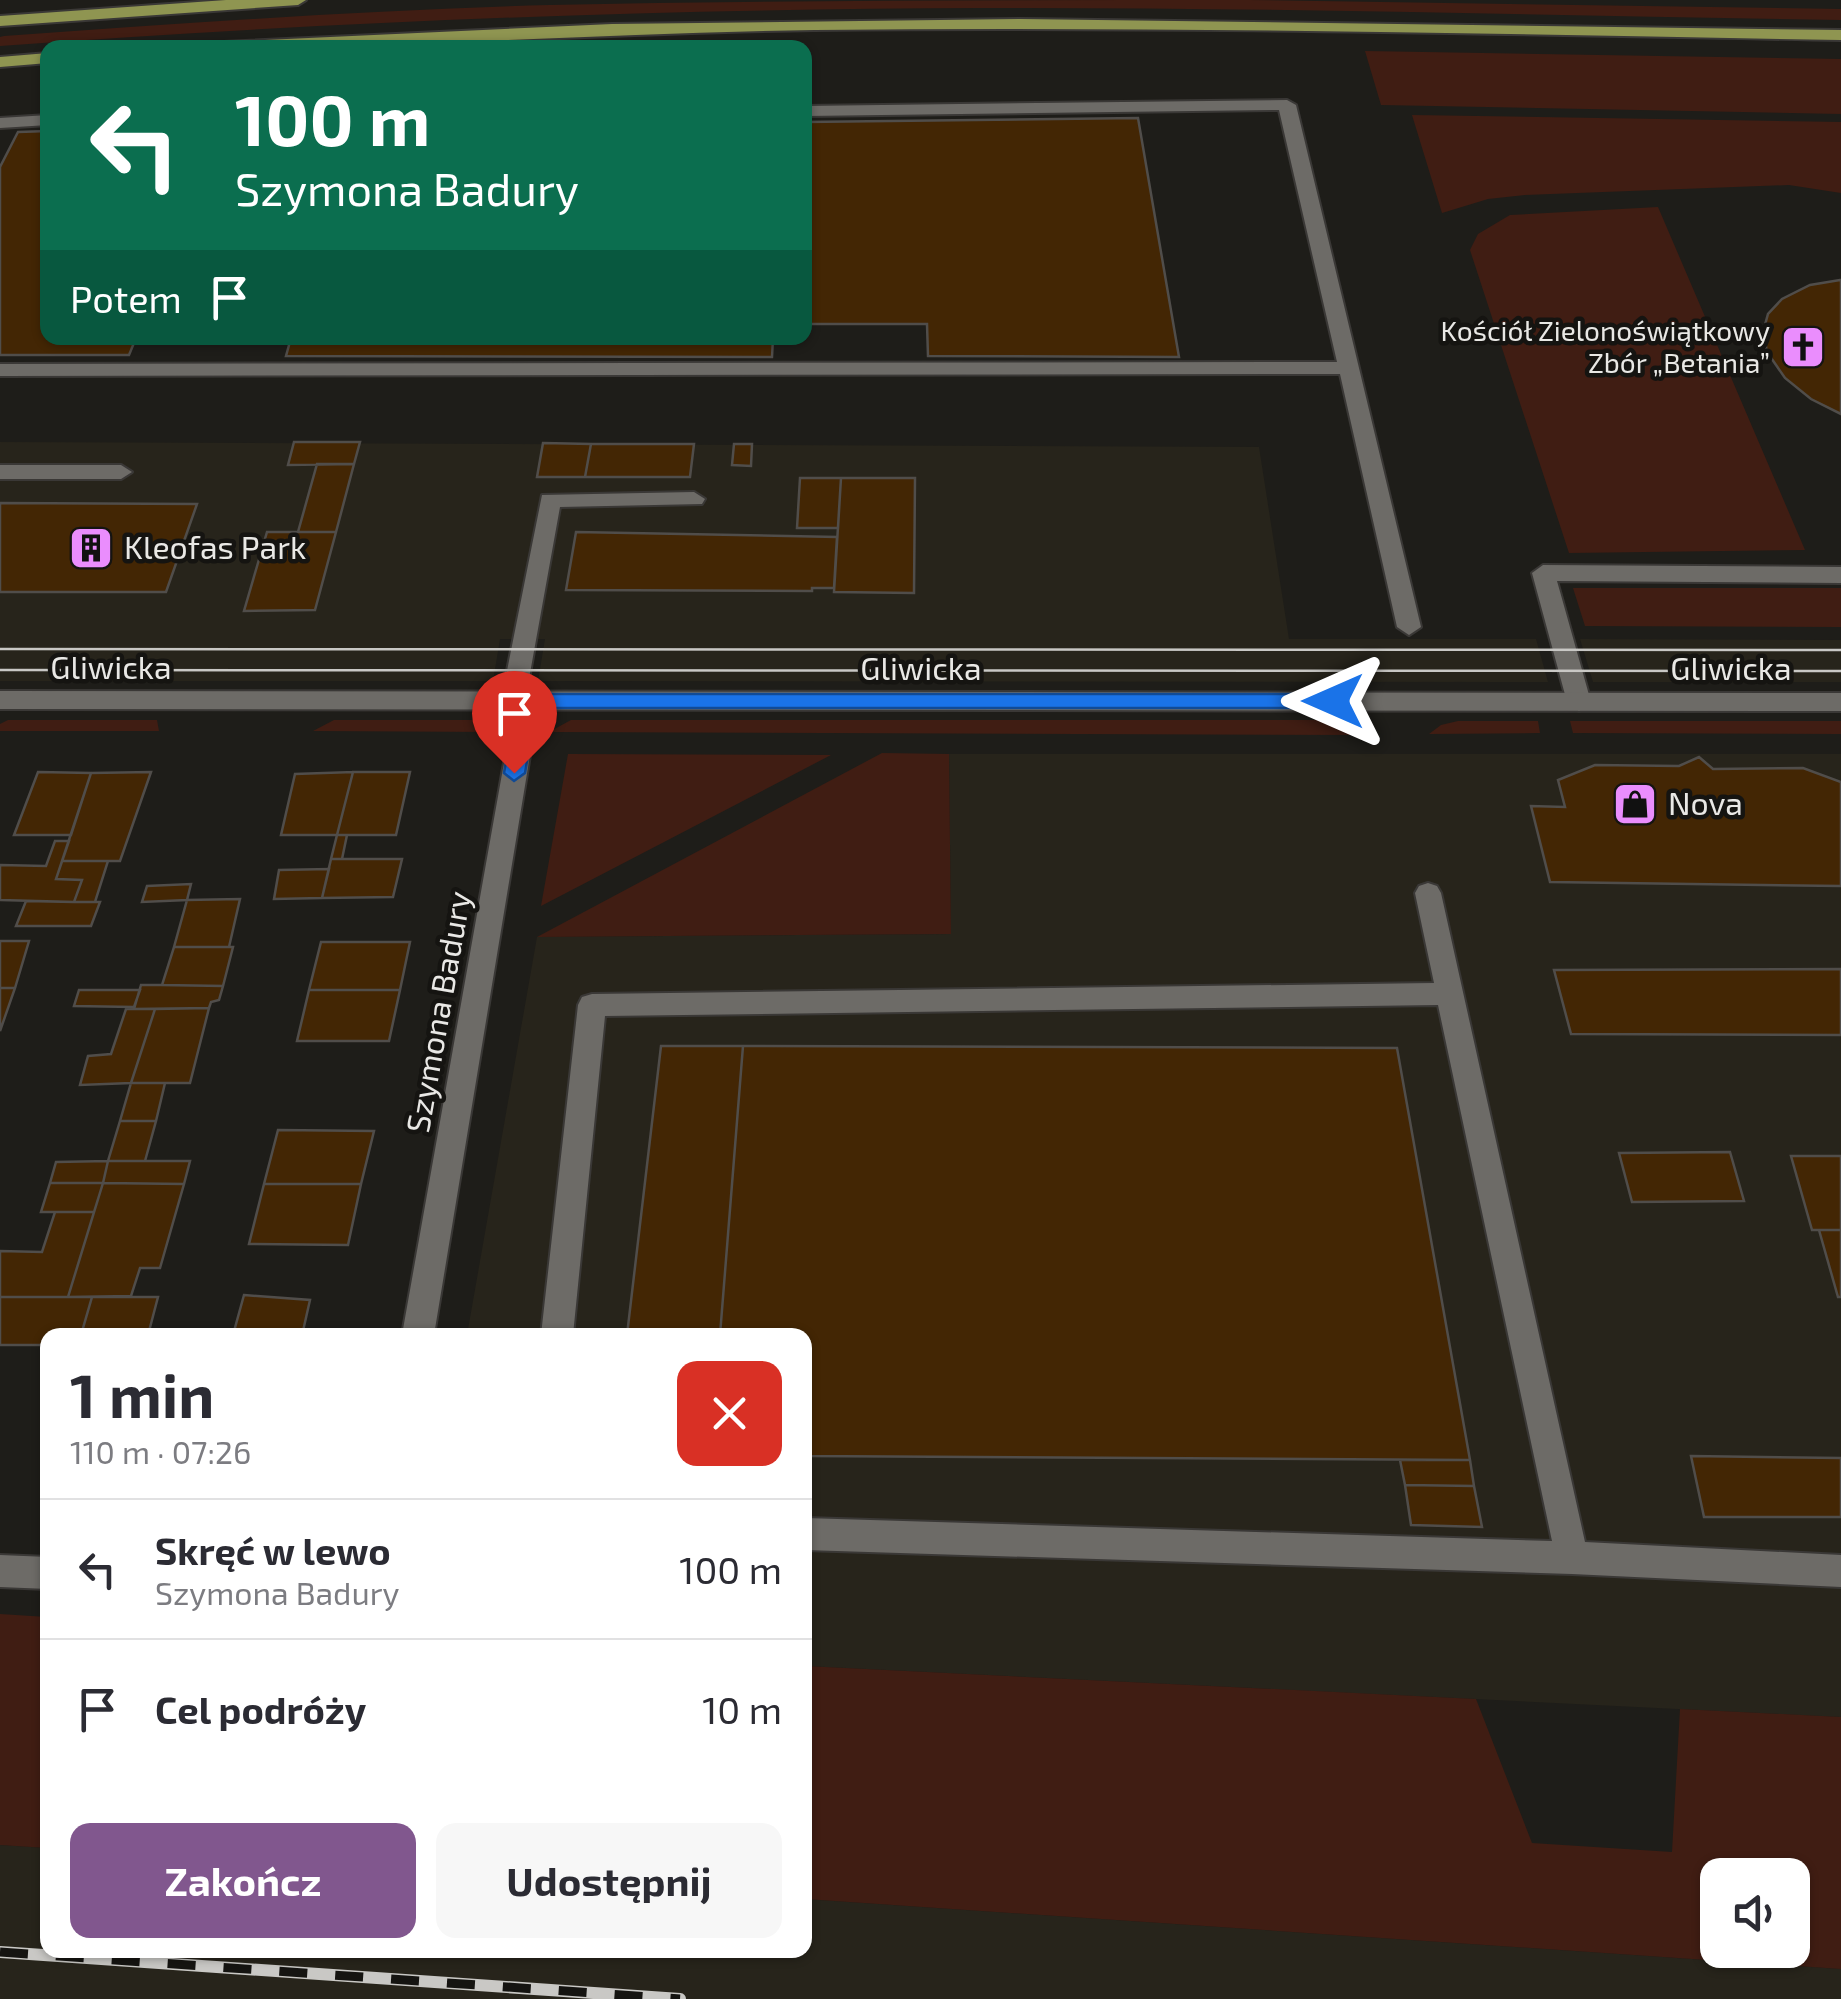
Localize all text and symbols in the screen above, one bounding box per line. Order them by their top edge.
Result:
text: 100 m [235,76,430,160]
icon: left [70,80,200,210]
text: Szymona Badury [235,161,579,215]
icon: arrive [202,270,257,325]
text: Potem [70,275,182,321]
place label: Kościół Zielonoświątkowy Zbór „Betania” [1441,313,1770,379]
church icon: Kościół Zielonoświątkowy Zbór „Betania” [1780,324,1826,370]
building icon: Kleofas Park [68,525,114,571]
place label: Kleofas Park [124,527,306,565]
street label: Gliwicka [50,647,172,685]
street label: Gliwicka [860,648,982,686]
street label: Gliwicka [1670,648,1792,686]
position arrow [1281,649,1385,753]
pin [472,671,557,774]
icon: arrive [487,686,542,741]
shop icon: Nova [1612,781,1658,827]
place label: Nova [1668,783,1743,821]
street label: Szymona Badury [397,888,477,1135]
text: 1 min [70,1358,214,1430]
button: close [677,1361,782,1466]
text: 110 m · 07:26 [70,1432,251,1470]
text: Skręć w lewo [155,1527,391,1573]
icon: left [70,1542,125,1597]
text: 100 m [679,1546,782,1592]
text: Szymona Badury [155,1573,399,1611]
icon: arrive [70,1682,125,1737]
text: Cel podróży [155,1686,366,1732]
text: 10 m [702,1686,782,1732]
button: Zakończ [70,1823,416,1938]
button: Udostępnij [436,1823,782,1938]
map controls [1700,1858,1810,1968]
button: sound [1700,1858,1810,1968]

